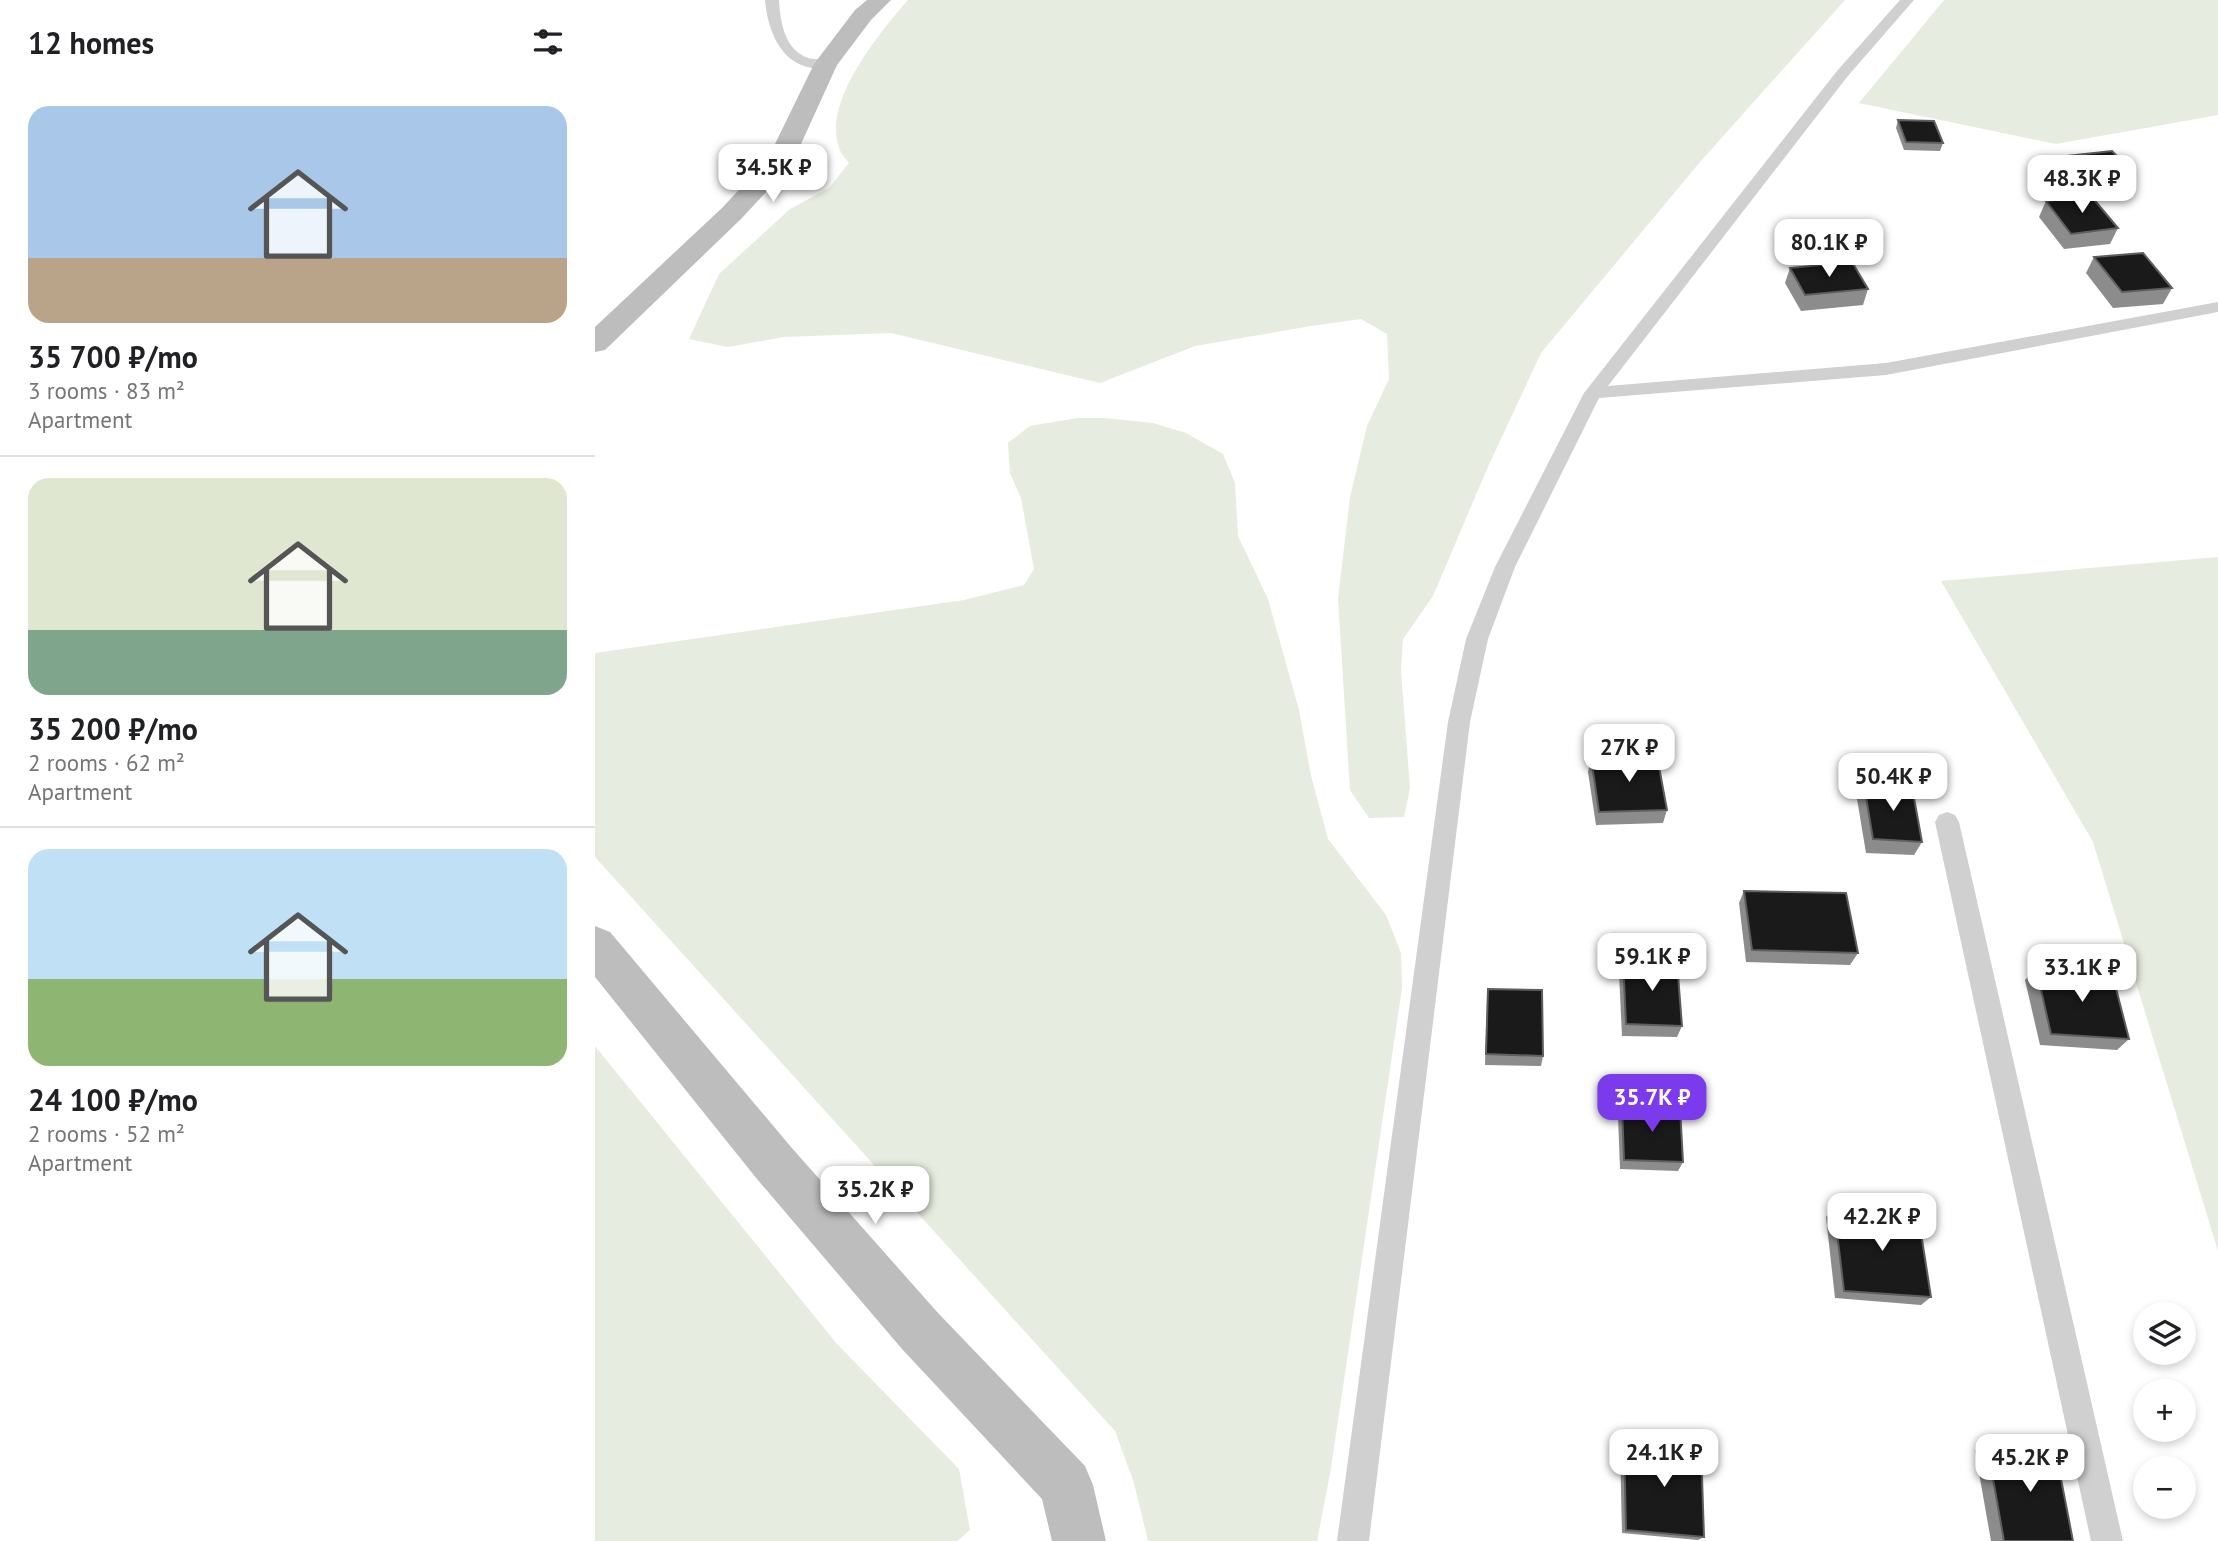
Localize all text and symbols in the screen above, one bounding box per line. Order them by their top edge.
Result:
text: 12 homes [28,23,154,62]
icon: filters [529,23,567,61]
pin: 34.5K ₽ [708,144,838,204]
icon: home [235,151,361,277]
text: 34.5K ₽ [734,152,812,181]
pin: 48.3K ₽ [2017,156,2147,215]
text: 48.3K ₽ [2043,163,2121,192]
pin: 80.1K ₽ [1764,219,1894,279]
text: 80.1K ₽ [1790,227,1868,256]
text: 35 700 ₽/mo [28,337,198,376]
text: 3 rooms · 83 m² [28,376,185,405]
text: Apartment [28,405,132,434]
icon: home [235,523,361,649]
text: 35 200 ₽/mo [28,709,198,748]
pin: 27K ₽ [1580,724,1678,784]
text: 27K ₽ [1600,732,1658,761]
text: 2 rooms · 62 m² [28,748,185,777]
pin: 50.4K ₽ [1828,754,1958,813]
text: 50.4K ₽ [1854,761,1932,790]
text: Apartment [28,777,132,806]
icon: home [235,894,361,1020]
pin: 59.1K ₽ [1587,934,1717,993]
text: 59.1K ₽ [1613,941,1691,970]
pin: 33.1K ₽ [2017,944,2147,1004]
text: 33.1K ₽ [2043,952,2121,981]
pin: 35.7K ₽ [1587,1074,1717,1134]
text: 24 100 ₽/mo [28,1080,198,1119]
text: 35.7K ₽ [1613,1082,1691,1111]
text: 2 rooms · 52 m² [28,1119,185,1148]
text: Apartment [28,1148,132,1177]
pin: 35.2K ₽ [810,1166,940,1226]
text: 35.2K ₽ [836,1174,914,1203]
pin: 42.2K ₽ [1817,1194,1947,1253]
text: 42.2K ₽ [1843,1201,1921,1230]
map controls [2133,1302,2196,1519]
button: layers [2133,1302,2196,1365]
button: + [2133,1379,2196,1442]
pin: 24.1K ₽ [1599,1430,1729,1489]
pin: 45.2K ₽ [1965,1434,2095,1494]
text: 24.1K ₽ [1625,1437,1703,1466]
text: 45.2K ₽ [1991,1442,2069,1471]
button: − [2133,1456,2196,1519]

